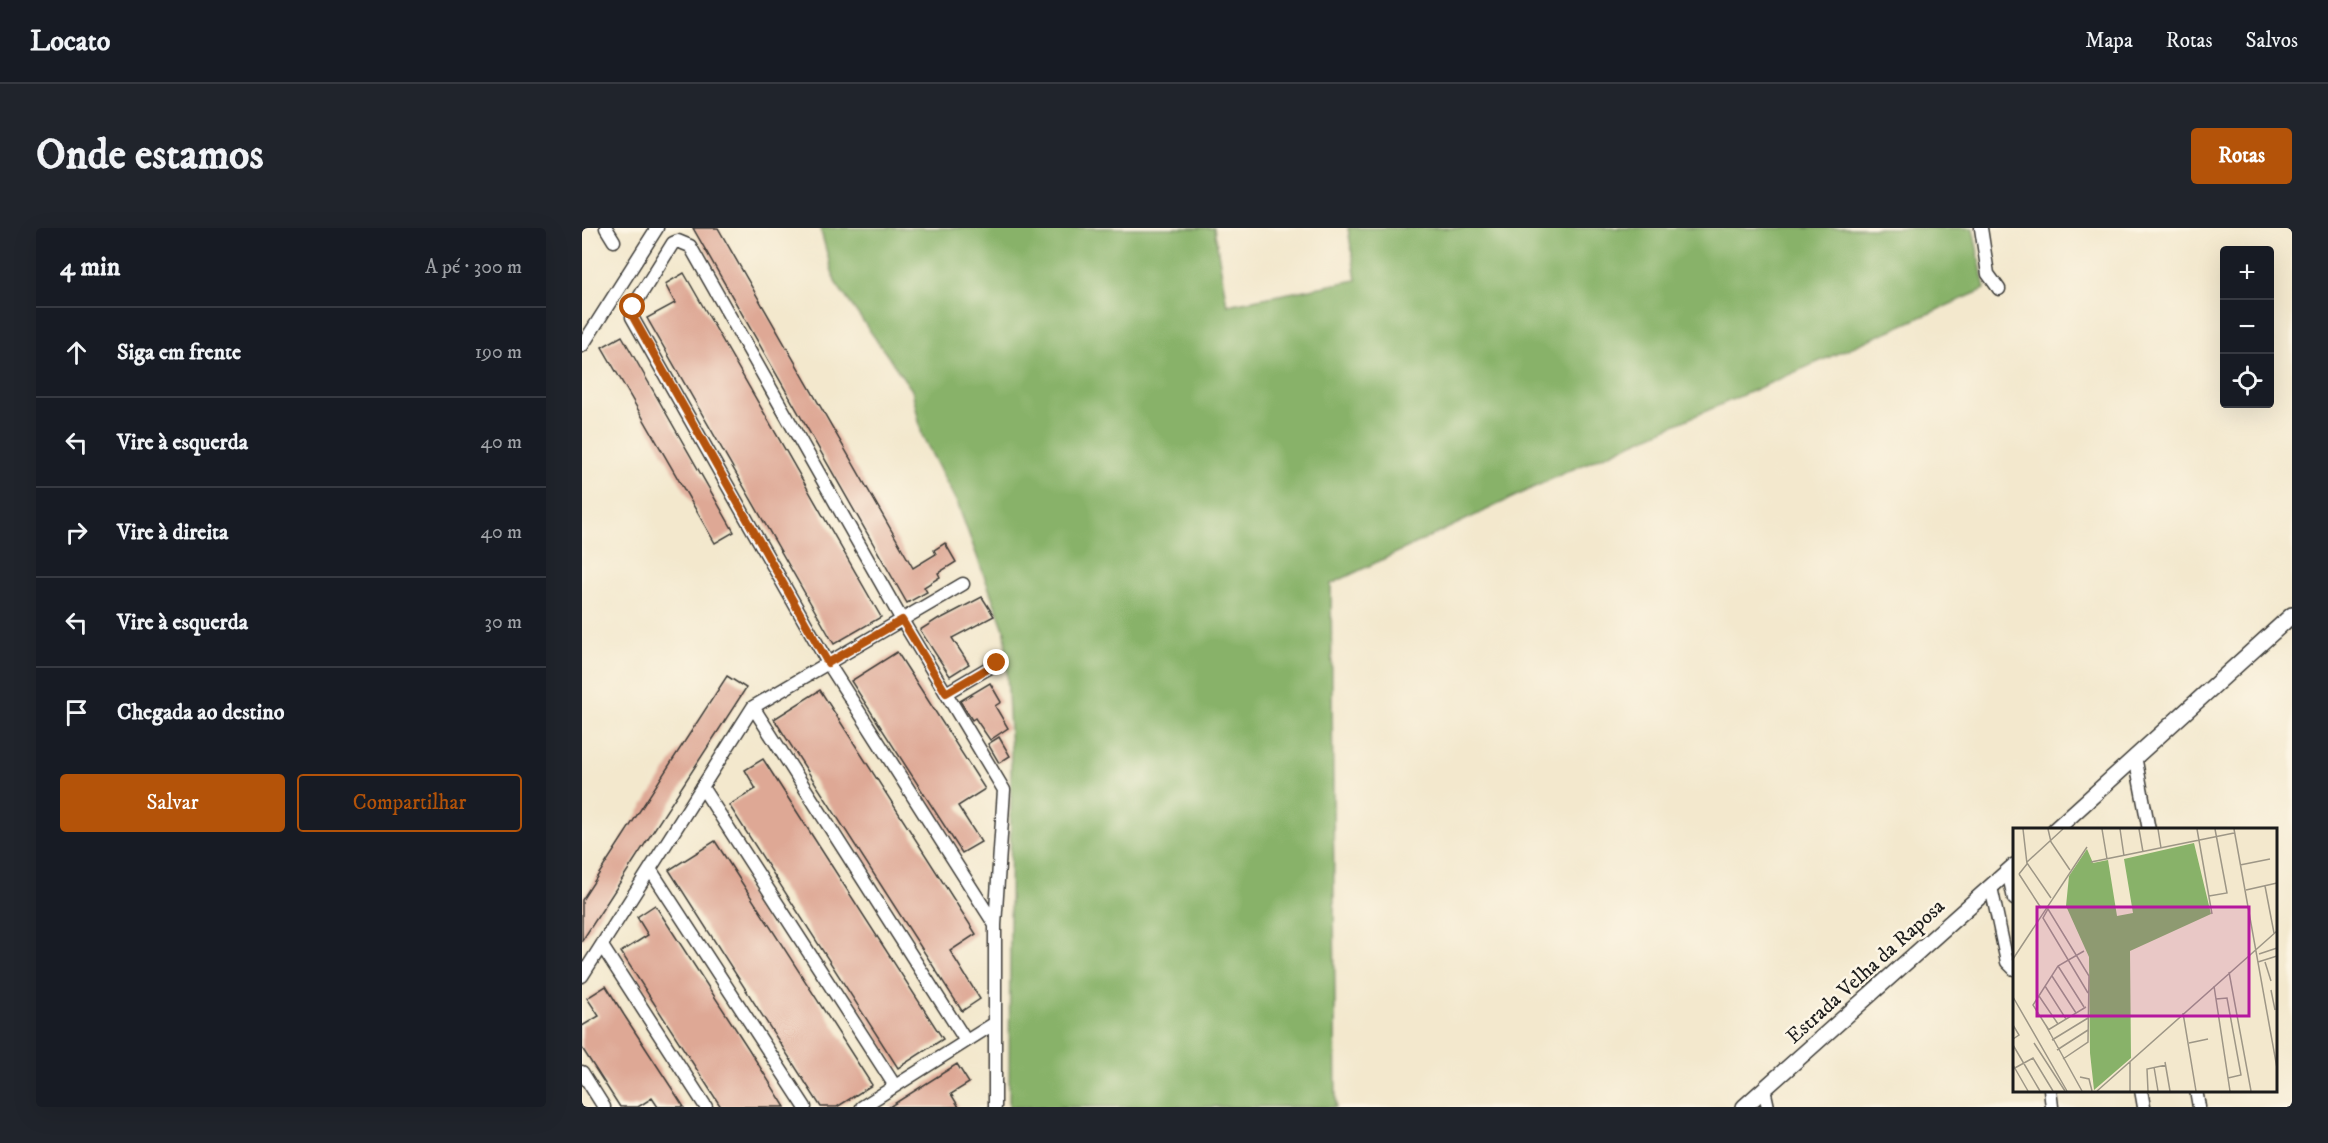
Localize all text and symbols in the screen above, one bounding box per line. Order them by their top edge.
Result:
text: Locato [30,24,110,59]
text: Mapa [2085,28,2133,54]
text: Rotas [2166,28,2213,54]
text: Salvos [2246,28,2298,54]
button: Rotas [2191,128,2292,184]
text: Onde estamos [36,130,264,182]
map controls [2220,246,2274,408]
button: + [2220,246,2274,300]
text: 4 min [60,251,120,284]
text: A pé · 300 m [425,255,522,280]
route start [619,293,645,319]
button: − [2220,300,2274,354]
icon: ahead [60,336,93,369]
text: Siga em frente [117,339,241,366]
text: 190 m [475,340,522,365]
button: locate [2220,354,2274,408]
icon: left [60,426,93,459]
text: Vire à esquerda [117,429,248,456]
text: 40 m [480,430,522,455]
icon: right [60,516,93,549]
text: Vire à direita [117,519,228,546]
text: 40 m [480,520,522,545]
icon: left [60,606,93,639]
text: Vire à esquerda [117,609,248,636]
text: 30 m [484,610,522,635]
route end [983,649,1009,675]
icon: arrive [60,696,93,729]
text: Chegada ao destino [117,699,284,726]
button: Salvar [60,774,285,832]
button: Compartilhar [297,774,522,832]
inset map [2013,828,2277,1092]
street label: Estrada Velha da Raposa [1781,894,1950,1050]

